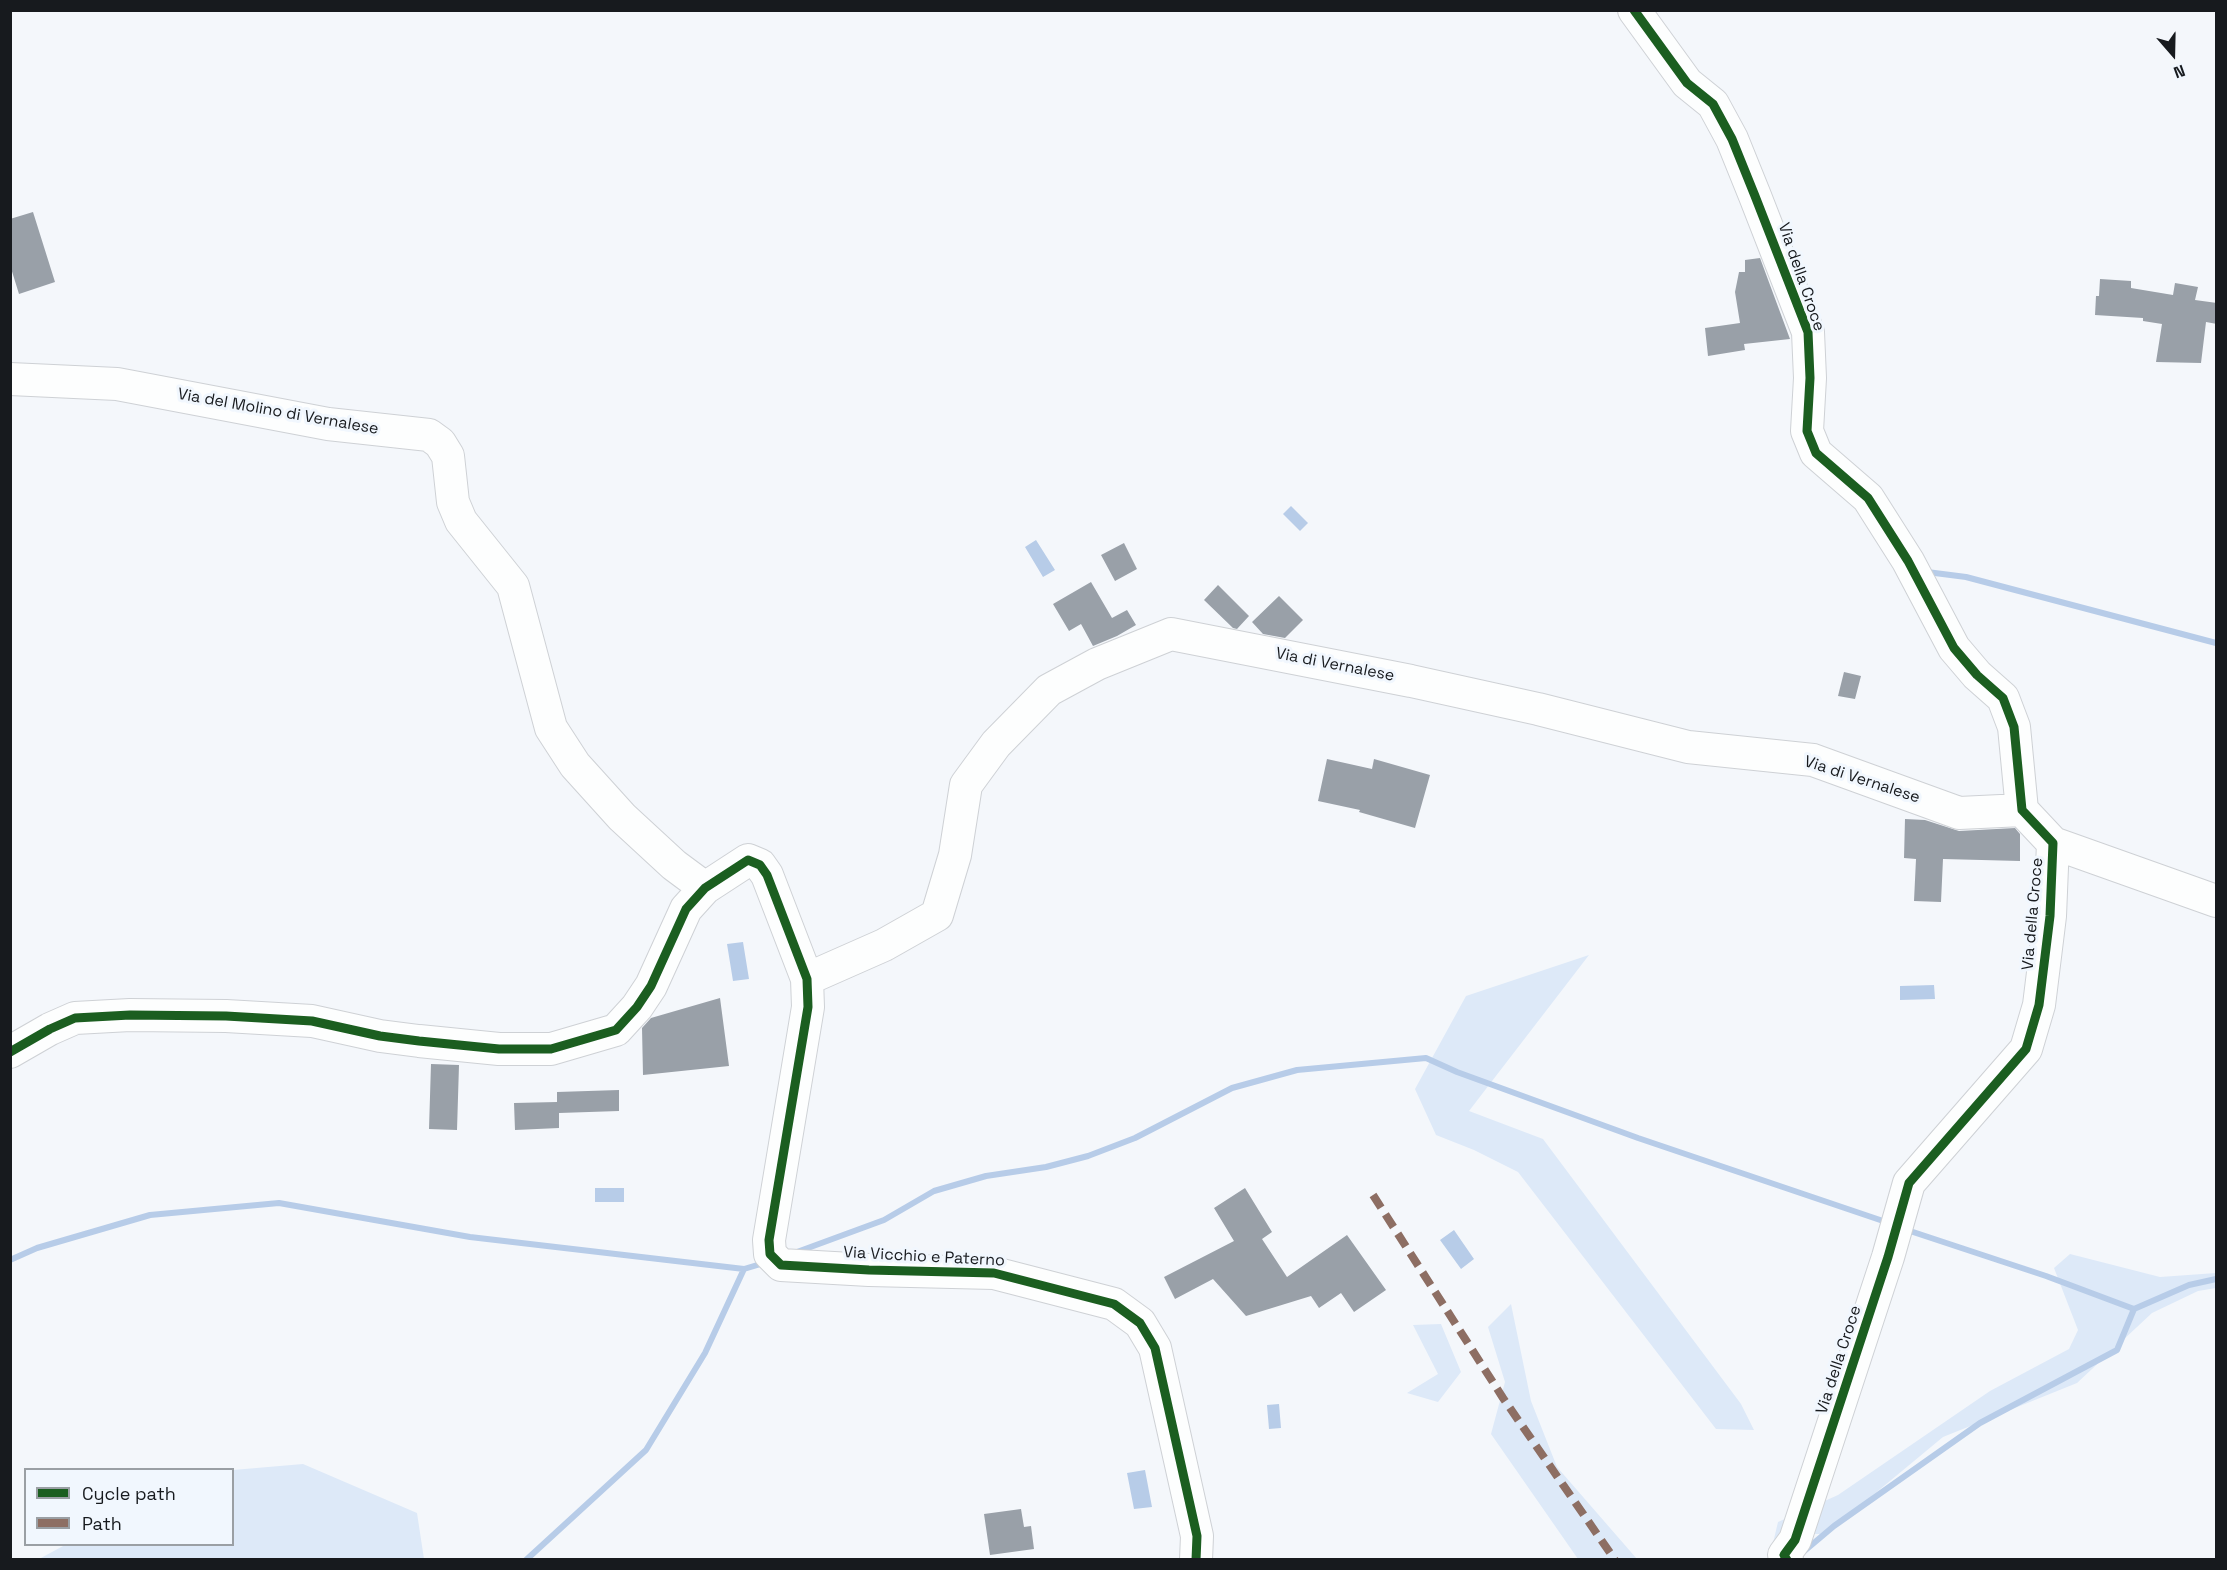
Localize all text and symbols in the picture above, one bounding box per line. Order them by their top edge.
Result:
north arrow [2143,24,2203,84]
text: N [2171,60,2188,83]
street label: Via della Croce [1774,220,1828,334]
street label: Via del Molino di Vernalese [176,385,380,439]
street label: Via di Vernalese [1274,644,1396,686]
street label: Via di Vernalese [1802,752,1922,808]
street label: Via della Croce [2019,857,2047,971]
street label: Via Vicchio e Paterno [843,1243,1005,1271]
street label: Via della Croce [1812,1303,1866,1417]
legend [24,1468,234,1546]
text: Cycle path [82,1482,176,1505]
text: Path [82,1512,122,1535]

